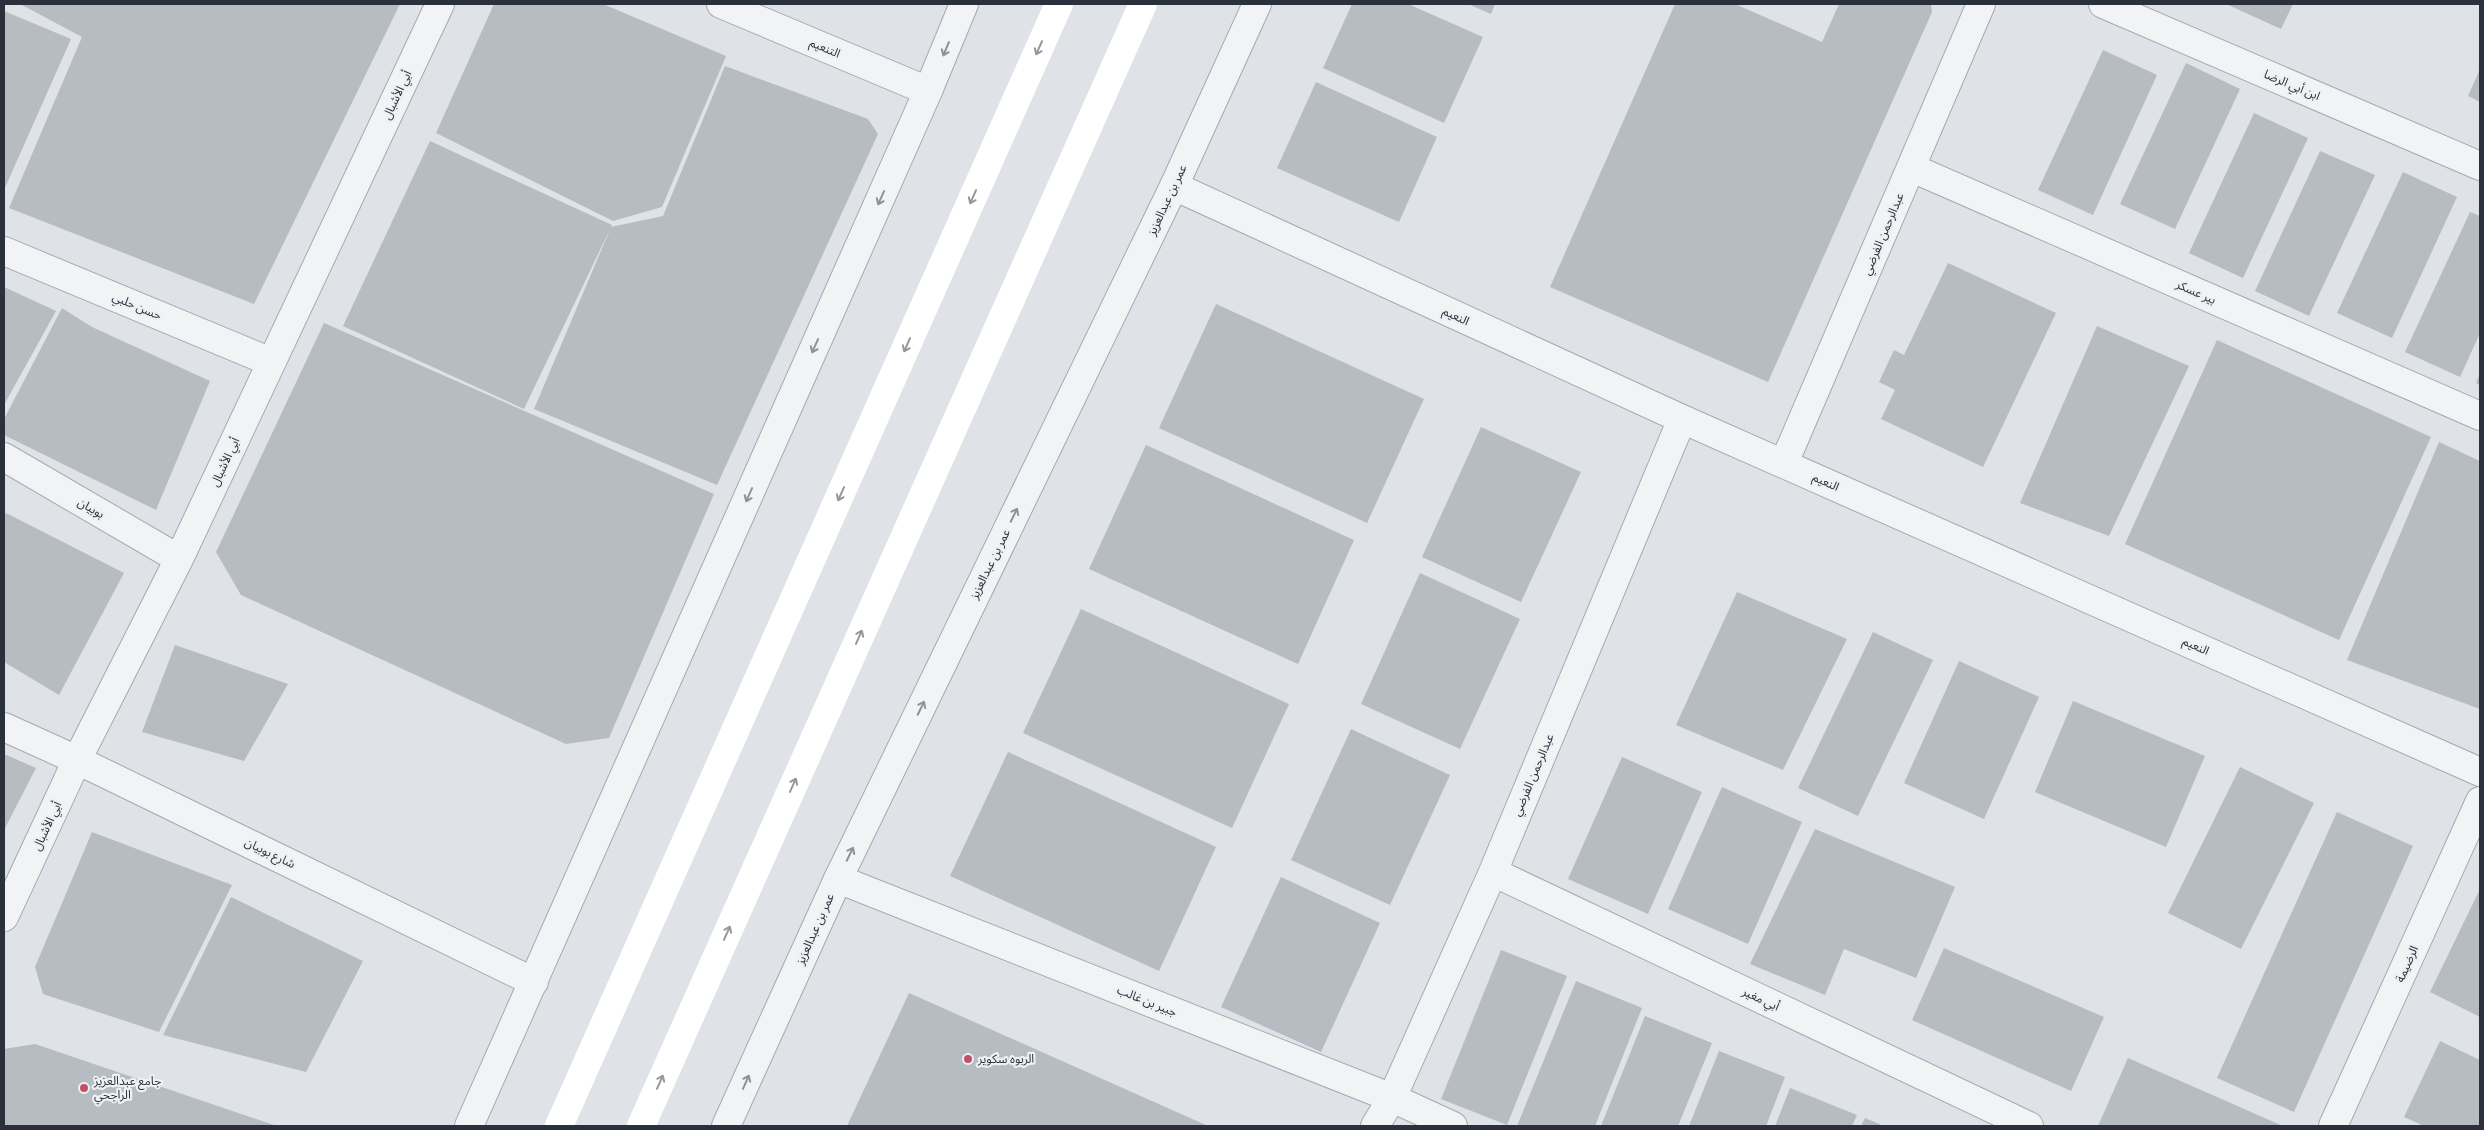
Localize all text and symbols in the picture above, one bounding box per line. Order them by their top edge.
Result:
street label: التنعيم [807,34,843,63]
one-way arrow [1034,40,1044,55]
one-way arrow [940,41,950,56]
street label: ابن أبي الرضا [2261,66,2323,106]
street label: أبي الأشبال [379,68,417,123]
street label: عمر بن عبدالعزيز [1143,162,1190,238]
one-way arrow [968,189,978,204]
one-way arrow [875,190,885,205]
street label: عبدالرحمن الفرضي [1858,190,1909,278]
street label: بير عسكر [2173,276,2218,307]
street label: حسن حلبي [109,288,164,325]
street label: النعيم [1440,303,1472,330]
one-way arrow [902,337,911,352]
one-way arrow [810,338,819,353]
street label: أبي الأشبال [207,435,245,490]
street label: النعيم [1810,469,1842,496]
one-way arrow [835,486,845,501]
one-way arrow [744,487,754,502]
street label: بوبيان [75,494,107,521]
one-way arrow [1010,507,1020,522]
street label: عمر بن عبدالعزيز [966,526,1013,602]
one-way arrow [855,630,865,645]
street label: النعيم [2180,633,2212,660]
one-way arrow [917,701,926,716]
street label: عبدالرحمن الفرضي [1508,731,1559,819]
one-way arrow [789,778,799,793]
street label: أبي الأشبال [29,799,67,854]
street label: شارع بوبيان [242,834,298,873]
one-way arrow [846,847,855,862]
street label: عمر بن عبدالعزيز [792,891,837,968]
one-way arrow [722,926,732,941]
street label: الرضيمة [2392,943,2421,984]
street label: جبير بن غالب [1115,982,1179,1020]
street label: أبي مغير [1738,983,1782,1016]
place label: الربوه سكوير [977,1051,1034,1066]
marker: الربوه سكوير [962,1053,974,1065]
place label: جامع عبدالعزيز الراجحي [93,1073,161,1105]
one-way arrow [656,1075,666,1090]
one-way arrow [742,1075,752,1090]
marker: جامع عبدالعزيز الراجحي [78,1082,90,1094]

